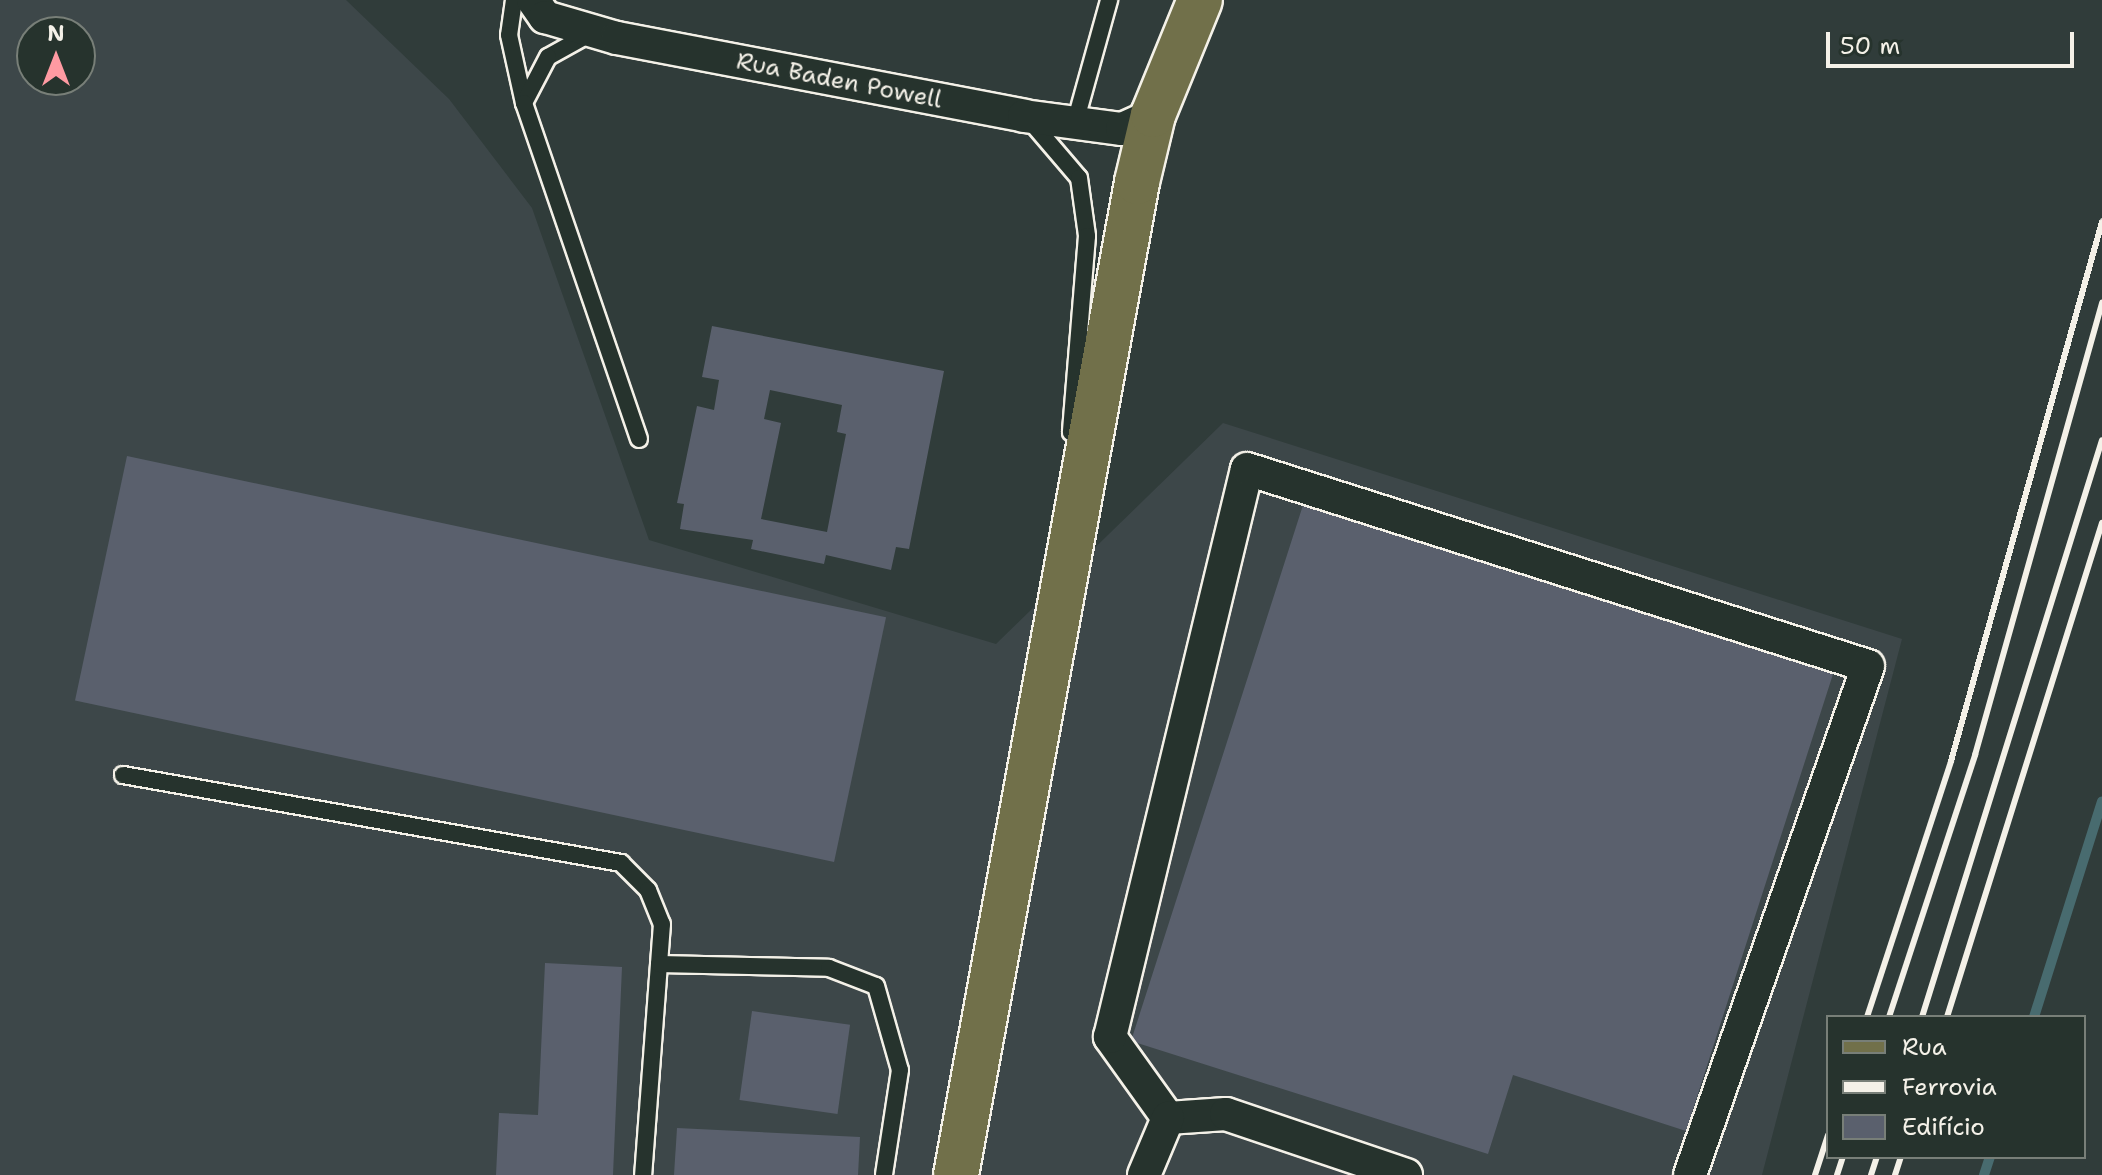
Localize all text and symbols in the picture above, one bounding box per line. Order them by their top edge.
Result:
north arrow [16,16,96,96]
scale bar [1830,16,2078,66]
text: N [47,19,65,48]
text: 50 m [1840,30,1900,62]
street label: Rua Baden Powell [734,47,944,115]
legend [1826,1015,2086,1159]
text: Rua [1902,1031,1947,1063]
text: Ferrovia [1902,1071,1997,1103]
text: Edifício [1902,1111,1985,1143]

